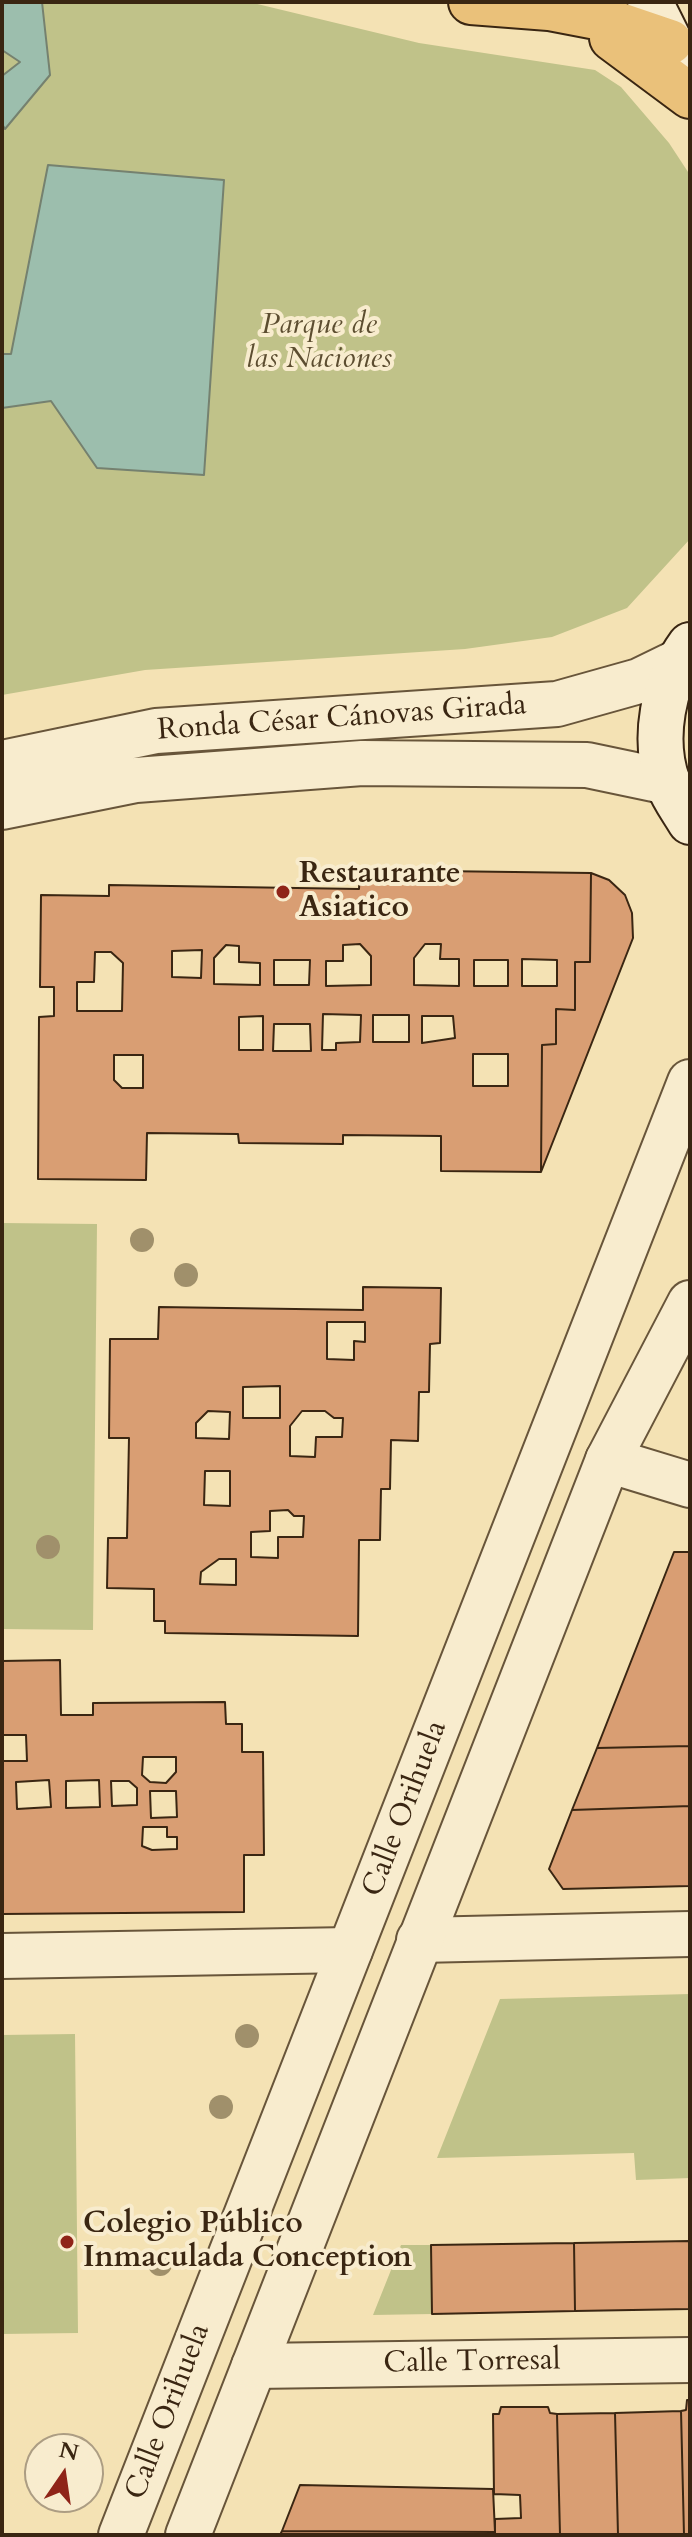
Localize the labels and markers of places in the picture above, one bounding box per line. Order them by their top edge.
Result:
place label: Restaurante Asiatico [299,857,461,928]
marker: Restaurante Asiatico [274,883,292,901]
place label: Colegio Público Inmaculada Conception [83,2207,412,2278]
marker: Colegio Público Inmaculada Conception [58,2233,76,2251]

